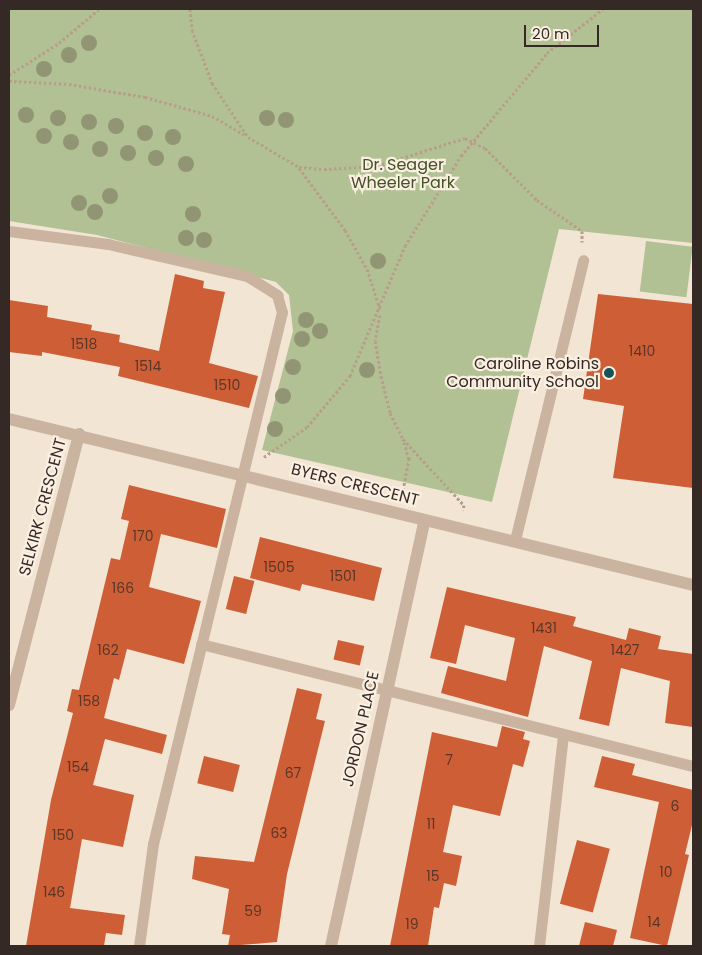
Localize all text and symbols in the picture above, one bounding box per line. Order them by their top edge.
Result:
scale bar [527,15,602,47]
text: 20 m [532,23,570,44]
park label: Dr. Seager Wheeler Park [351,155,455,193]
house number: 1518 [71,336,97,352]
house number: 1410 [629,343,655,359]
place label: Caroline Robins Community School [446,354,599,392]
house number: 1514 [135,358,161,374]
marker: Caroline Robins Community School [603,367,615,379]
house number: 1510 [214,377,240,393]
street label: SELKIRK CRESCENT [15,436,71,578]
street label: BYERS CRESCENT [289,460,421,510]
house number: 170 [133,528,153,544]
house number: 1505 [264,559,294,575]
house number: 1501 [330,568,356,584]
house number: 166 [112,580,134,596]
house number: 1431 [531,620,557,636]
house number: 162 [97,642,119,658]
house number: 1427 [611,642,639,658]
street label: JORDON PLACE [338,669,384,789]
house number: 158 [78,693,100,709]
house number: 7 [445,752,453,768]
house number: 154 [67,759,89,775]
house number: 67 [285,765,301,781]
house number: 6 [671,798,679,814]
house number: 11 [427,816,435,832]
house number: 63 [270,825,288,841]
house number: 150 [52,827,74,843]
house number: 10 [659,864,673,880]
house number: 15 [426,868,440,884]
house number: 146 [43,884,65,900]
house number: 59 [244,903,262,919]
house number: 14 [647,914,661,930]
house number: 19 [405,916,419,932]

